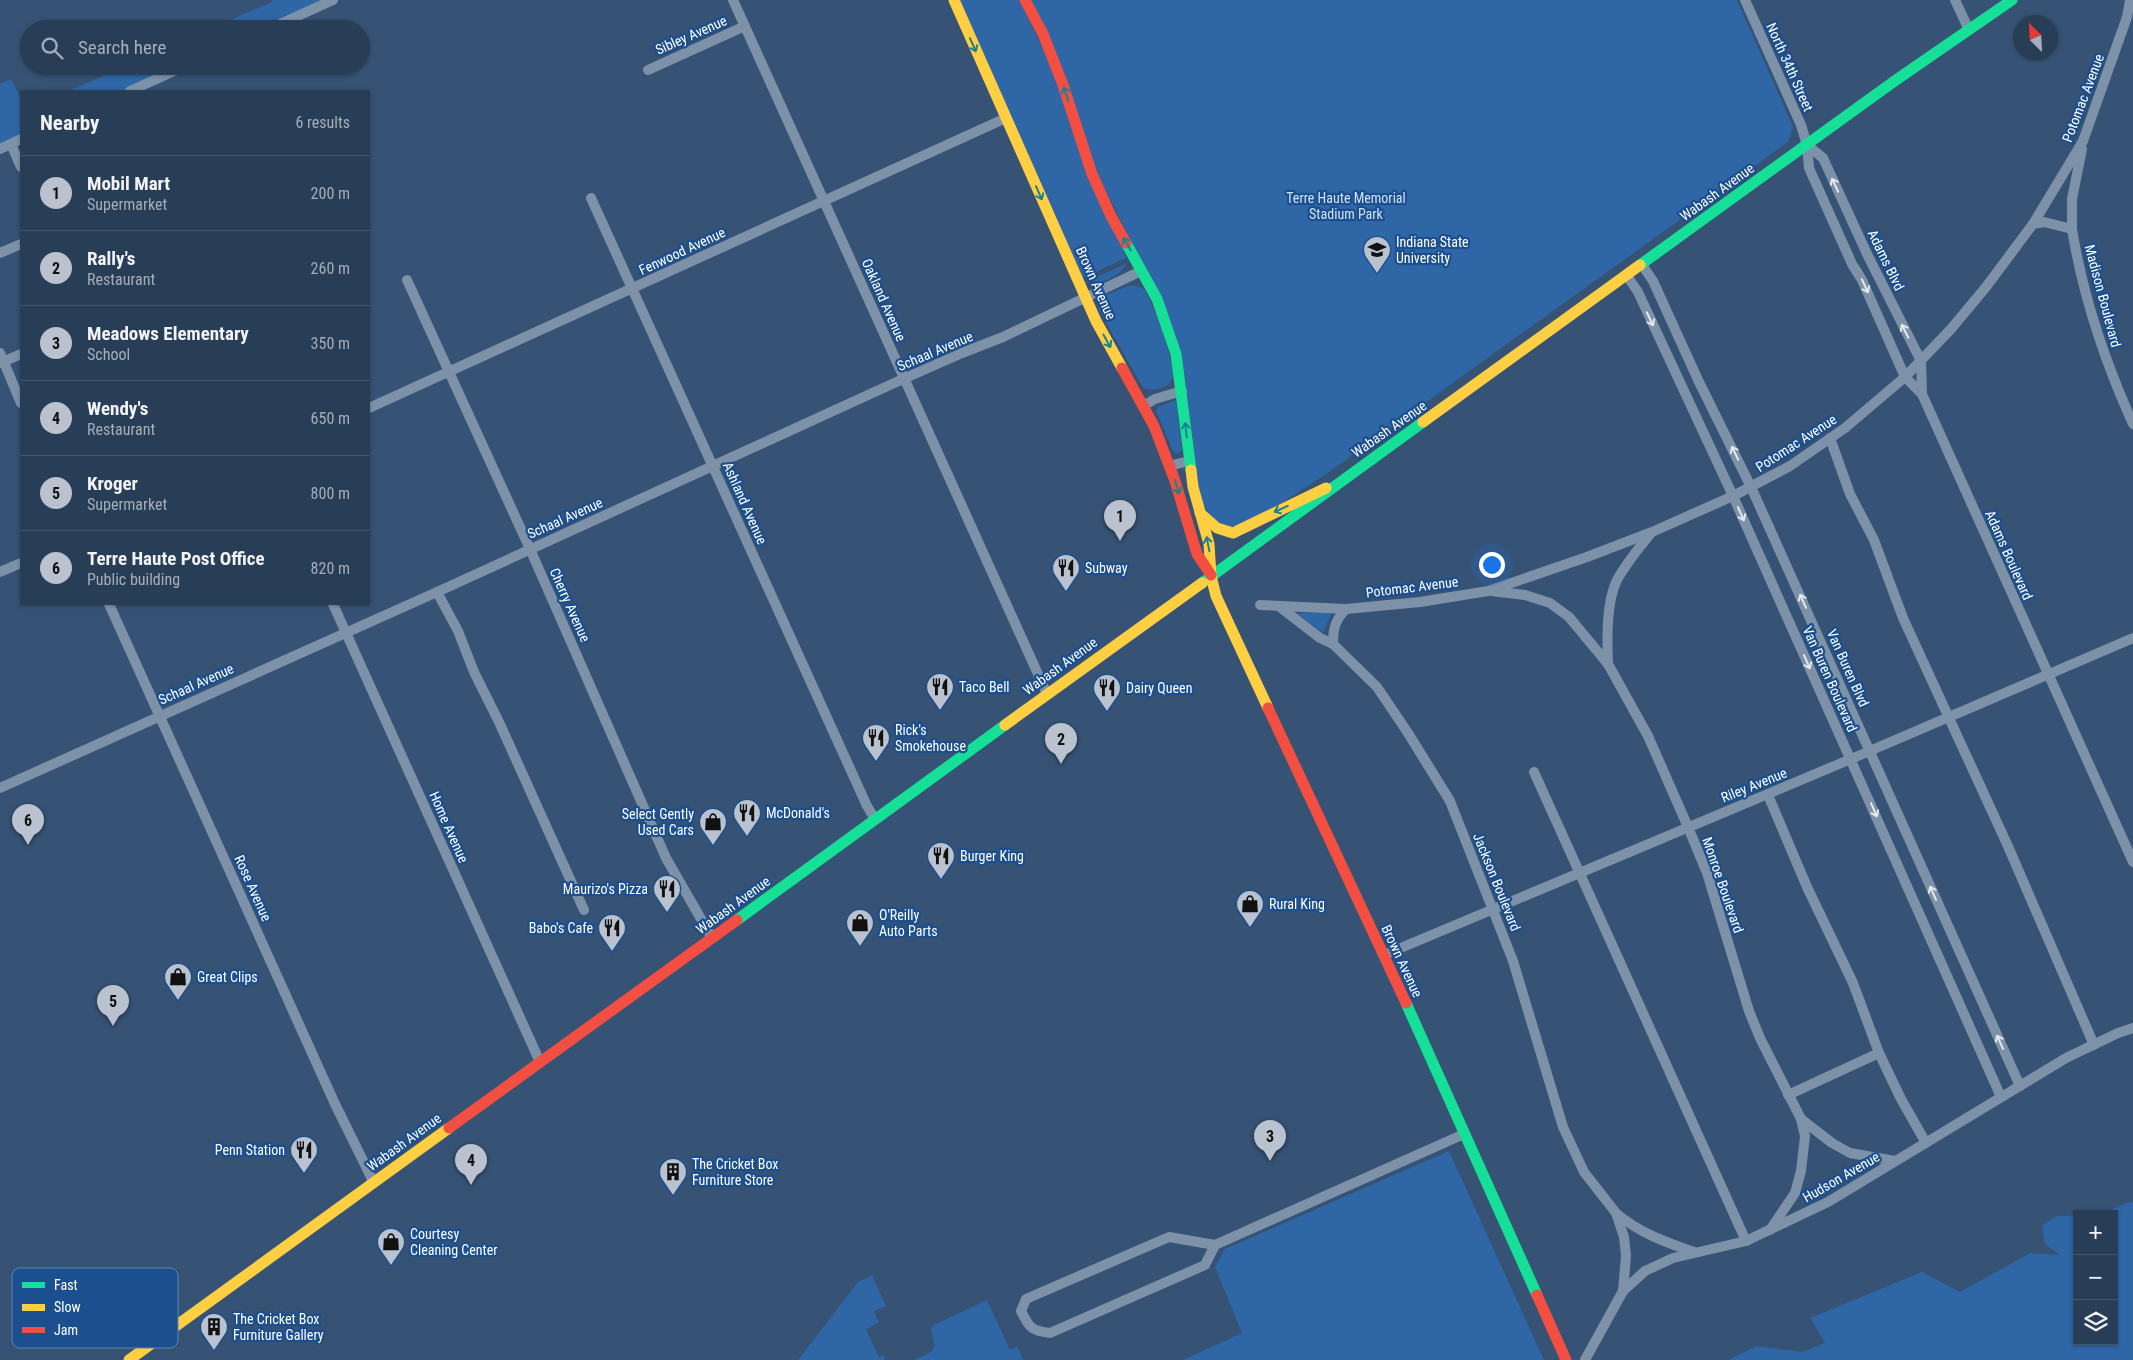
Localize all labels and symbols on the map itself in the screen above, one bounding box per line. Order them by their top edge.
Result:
street label: Sibley Avenue [653,12,730,58]
north arrow [2013,15,2058,60]
street label: North 34th Street [1763,20,1817,114]
one-way arrow [969,37,979,52]
street label: Potomac Avenue [2059,51,2107,144]
one-way arrow [1061,87,1070,102]
street label: Wabash Avenue [1677,160,1757,224]
one-way arrow [1830,177,1840,192]
one-way arrow [1035,185,1045,200]
park label: Terre Haute Memorial Stadium Park [1286,190,1406,222]
street label: Fenwood Avenue [636,224,728,278]
street label: Adams Blvd [1864,227,1908,293]
place label: Indiana State University [1396,234,1469,266]
school or university icon: Indiana State University [1362,235,1392,274]
one-way arrow [1122,237,1132,252]
street label: Madison Boulevard [2082,243,2124,349]
street label: Brown Avenue [1073,244,1119,322]
street label: Oakland Avenue [859,256,910,344]
one-way arrow [1860,278,1870,293]
one-way arrow [1646,311,1656,326]
one-way arrow [1900,324,1910,339]
street label: Schaal Avenue [895,328,976,374]
one-way arrow [1102,333,1112,347]
street label: Wabash Avenue [1349,397,1430,461]
street label: Potomac Avenue [1753,411,1840,475]
one-way arrow [1181,422,1191,438]
one-way arrow [1730,446,1740,461]
street label: Ashland Avenue [720,459,770,547]
one-way arrow [1172,479,1182,495]
street label: Schaal Avenue [525,494,605,542]
pin: 1 [1104,500,1136,541]
one-way arrow [1274,504,1289,514]
one-way arrow [1736,506,1746,521]
street label: Adams Boulevard [1982,508,2036,602]
one-way arrow [1203,536,1213,552]
your location [1479,552,1505,578]
restaurant icon: Subway [1051,553,1081,592]
place label: Subway [1085,560,1128,576]
street label: Cherry Avenue [547,566,594,645]
street label: Potomac Avenue [1365,573,1460,601]
one-way arrow [1797,594,1807,609]
street label: Van Buren Boulevard [1799,624,1861,734]
street label: Van Buren Blvd [1824,627,1872,709]
street label: Wabash Avenue [1020,634,1100,698]
one-way arrow [1803,654,1813,669]
street label: Schaal Avenue [156,660,236,708]
restaurant icon: Taco Bell [925,672,955,711]
restaurant icon: Dairy Queen [1092,673,1122,712]
place label: Taco Bell [959,679,1010,695]
place label: Dairy Queen [1126,680,1192,696]
place label: Rick's Smokehouse [895,722,967,754]
restaurant icon: Rick's Smokehouse [861,723,891,762]
pin: 2 [1045,723,1077,764]
street label: Riley Avenue [1719,764,1790,805]
street label: Home Avenue [426,789,472,866]
restaurant icon: McDonald's [732,798,762,837]
one-way arrow [1869,802,1879,817]
pin: 6 [12,804,44,845]
place label: McDonald's [766,805,830,821]
place label: Select Gently Used Cars [622,806,694,838]
shop icon: Select Gently Used Cars [698,807,728,846]
street label: Jackson Boulevard [1470,831,1524,933]
street label: Monroe Boulevard [1699,835,1747,935]
restaurant icon: Burger King [926,841,956,880]
place label: Burger King [960,848,1024,864]
street label: Rose Avenue [231,852,275,924]
street label: Wabash Avenue [693,873,773,937]
restaurant icon: Maurizo's Pizza [652,874,682,913]
place label: Maurizo's Pizza [563,881,648,897]
one-way arrow [1928,886,1938,901]
shop icon: Rural King [1235,889,1265,928]
place label: Rural King [1269,896,1325,912]
place label: O'Reilly Auto Parts [879,907,938,939]
shop icon: O'Reilly Auto Parts [845,908,875,947]
restaurant icon: Babo's Cafe [597,913,627,952]
place label: Babo's Cafe [529,920,593,936]
street label: Brown Avenue [1378,922,1426,1000]
shop icon: Great Clips [163,962,193,1001]
place label: Great Clips [197,969,258,985]
pin: 5 [97,985,129,1026]
one-way arrow [1995,1034,2005,1049]
street label: Wabash Avenue [364,1110,444,1174]
pin: 3 [1254,1120,1286,1161]
restaurant icon: Penn Station [289,1135,319,1174]
place label: Penn Station [215,1142,285,1158]
pin: 4 [455,1144,487,1185]
street label: Hudson Avenue [1800,1148,1883,1205]
place label: The Cricket Box Furniture Store [692,1156,778,1188]
building icon: The Cricket Box Furniture Store [658,1157,688,1196]
place label: Courtesy Cleaning Center [410,1226,498,1258]
shop icon: Courtesy Cleaning Center [376,1227,406,1266]
legend [12,1268,178,1348]
text: Fast [54,1277,78,1293]
text: Slow [54,1299,81,1315]
place label: The Cricket Box Furniture Gallery [233,1311,324,1343]
building icon: The Cricket Box Furniture Gallery [199,1312,229,1351]
text: Jam [54,1322,78,1338]

